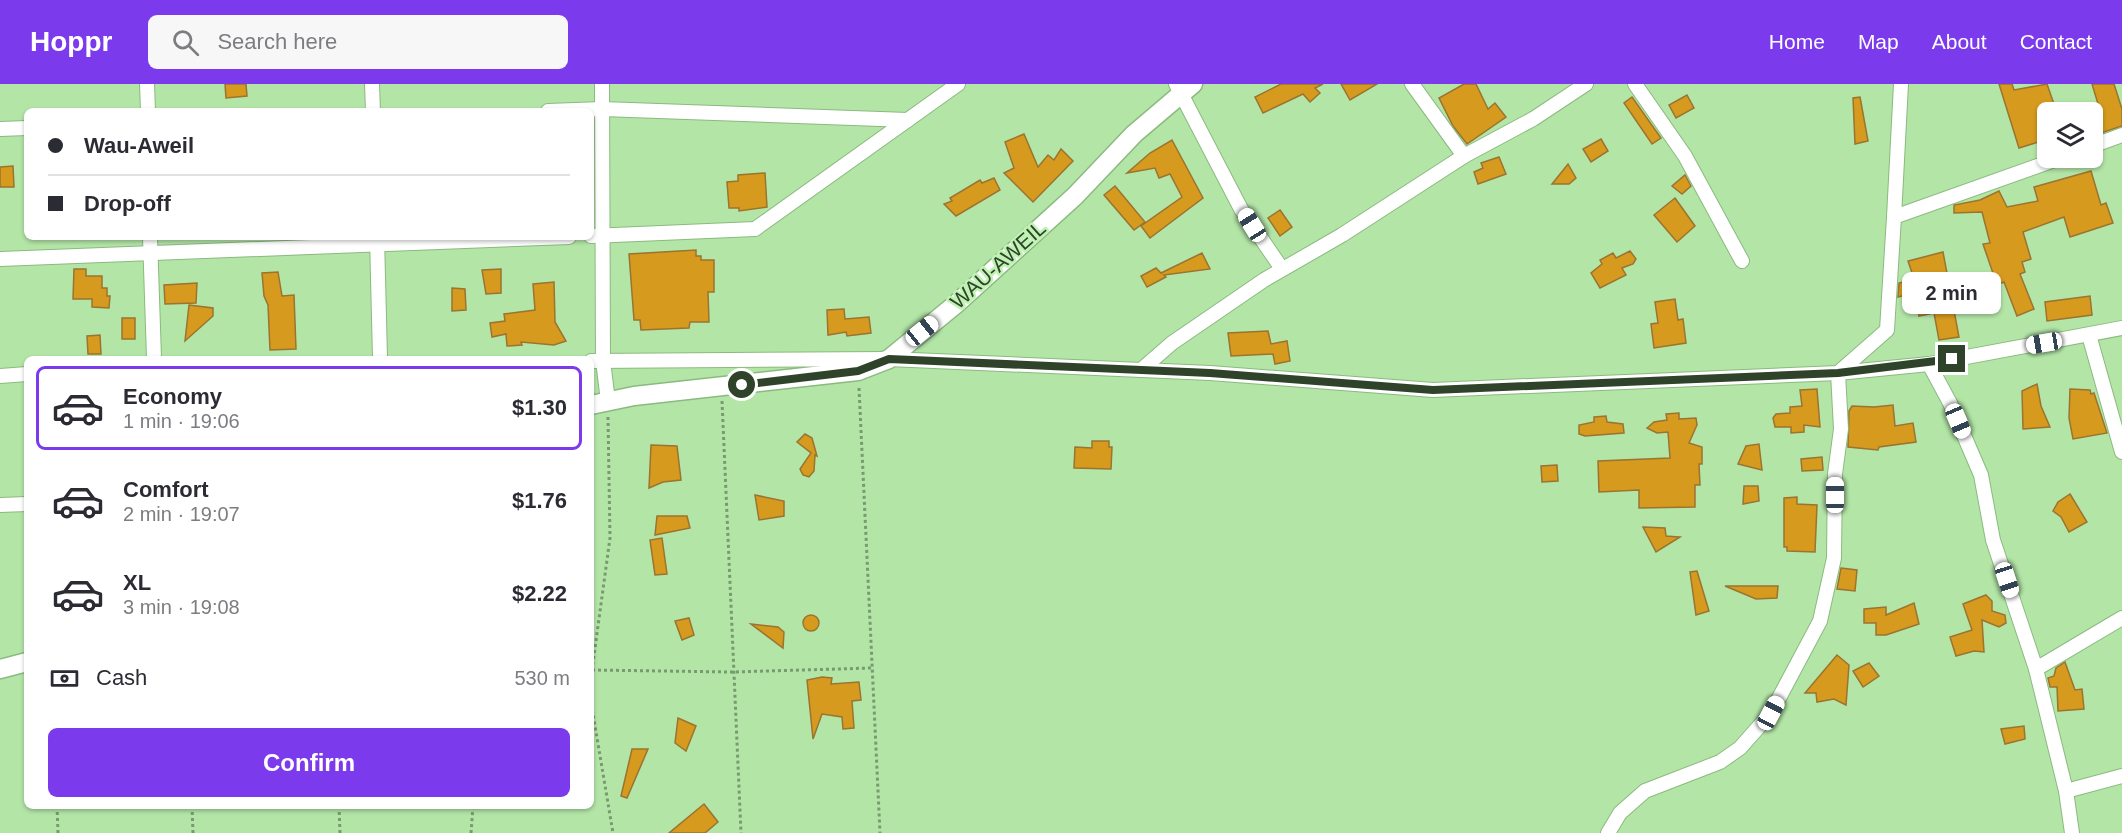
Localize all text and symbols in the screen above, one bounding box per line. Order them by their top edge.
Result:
search box [148,15,568,69]
text: Hoppr [30,26,112,57]
icon: search [169,26,202,59]
text: Search here [217,29,337,54]
text: Home [1769,30,1825,53]
text: Map [1858,30,1899,53]
text: About [1932,30,1987,53]
text: Contact [2020,30,2092,53]
map controls [2037,102,2103,168]
button: layers [2037,102,2103,168]
text: Wau-Aweil [84,133,194,158]
text: Drop-off [84,191,171,216]
car [1235,205,1269,245]
street label: WAU-AWEIL [945,216,1050,313]
callout: 2 min [1902,272,2002,314]
text: 2 min [1925,282,1978,304]
car [902,313,942,349]
car [2025,331,2063,355]
route end [1938,345,1965,372]
route start [728,371,755,398]
icon: car [51,381,105,435]
text: Economy [123,384,222,409]
text: $1.30 [512,395,567,420]
car [1943,401,1973,441]
text: 1 min · 19:06 [123,410,240,432]
icon: car [51,474,105,528]
text: Comfort [123,477,209,502]
car [1826,477,1844,513]
text: $1.76 [512,488,567,513]
text: 2 min · 19:07 [123,503,240,525]
car [1993,560,2021,600]
icon: car [51,567,105,621]
text: XL [123,570,151,595]
text: $2.22 [512,581,567,606]
text: 3 min · 19:08 [123,596,240,618]
icon: cash [48,662,81,695]
text: Cash [96,665,147,690]
text: 530 m [514,667,570,689]
car [1755,693,1787,733]
button: Confirm [48,728,570,797]

